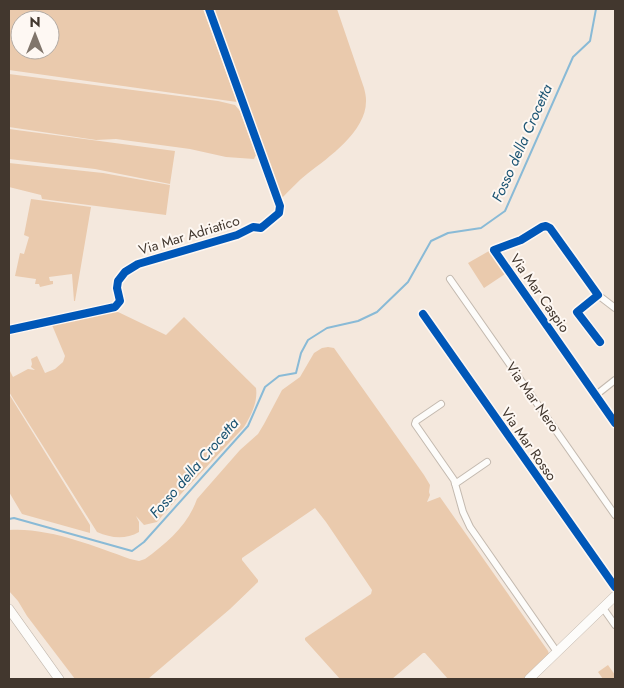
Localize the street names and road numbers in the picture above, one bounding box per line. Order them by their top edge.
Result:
street label: Via Mar Adriatico [136,210,242,260]
street label: Via Mar Caspio [505,250,575,337]
street label: Via Mar Nero [502,358,565,436]
street label: Via Mar Rosso [496,403,562,485]

